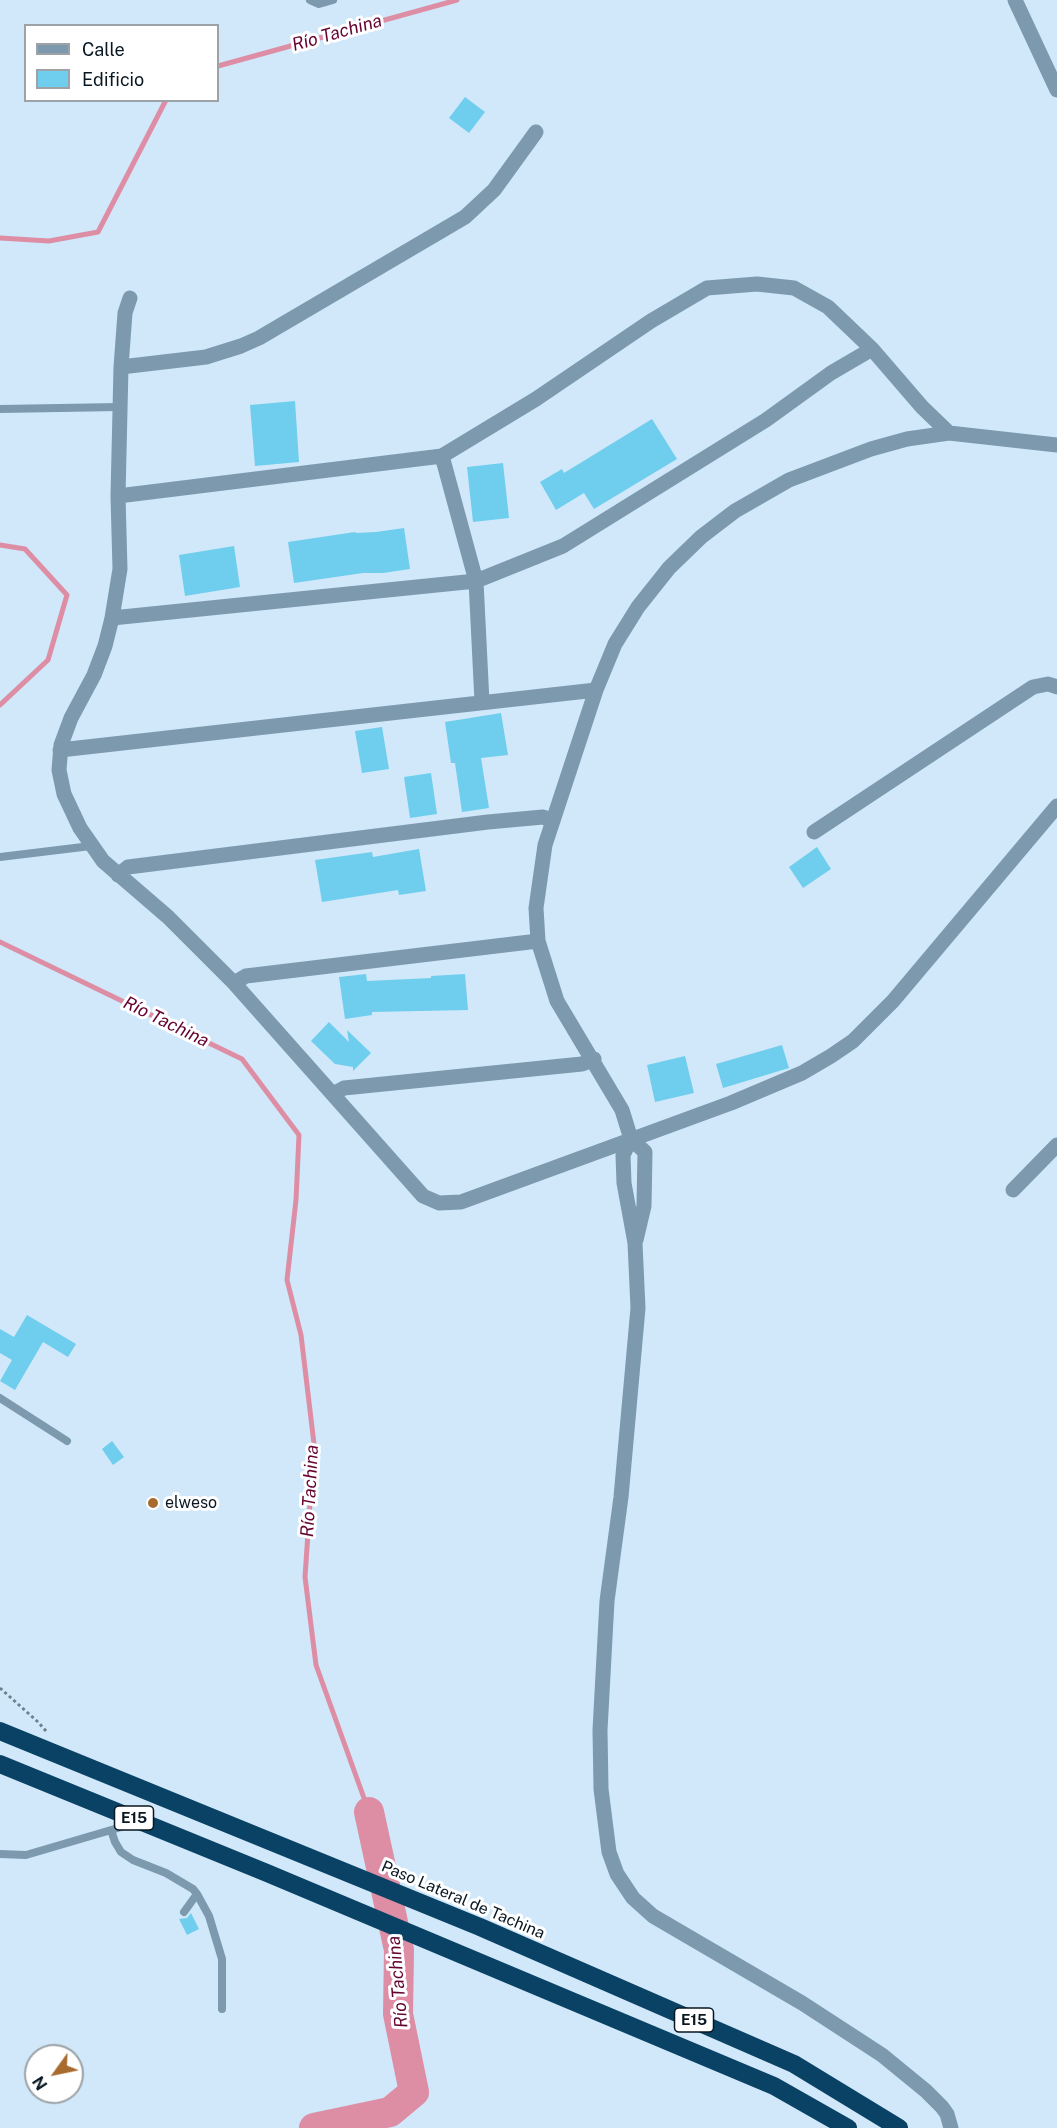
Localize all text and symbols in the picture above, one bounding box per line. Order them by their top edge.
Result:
water label: Río Tachina [290,10,384,56]
legend [24,24,219,102]
text: Calle [82,39,125,60]
text: Edificio [82,69,144,90]
water label: Río Tachina [120,992,212,1052]
water label: Río Tachina [297,1444,323,1538]
place label: elweso [165,1493,217,1513]
marker: elweso [146,1496,160,1510]
road number: E15 [114,1806,154,1830]
street label: Paso Lateral de Tachina [378,1857,548,1943]
water label: Río Tachina [383,1935,413,2029]
road number: E15 [674,2008,714,2032]
north arrow [24,2044,84,2104]
text: N [29,2073,52,2093]

